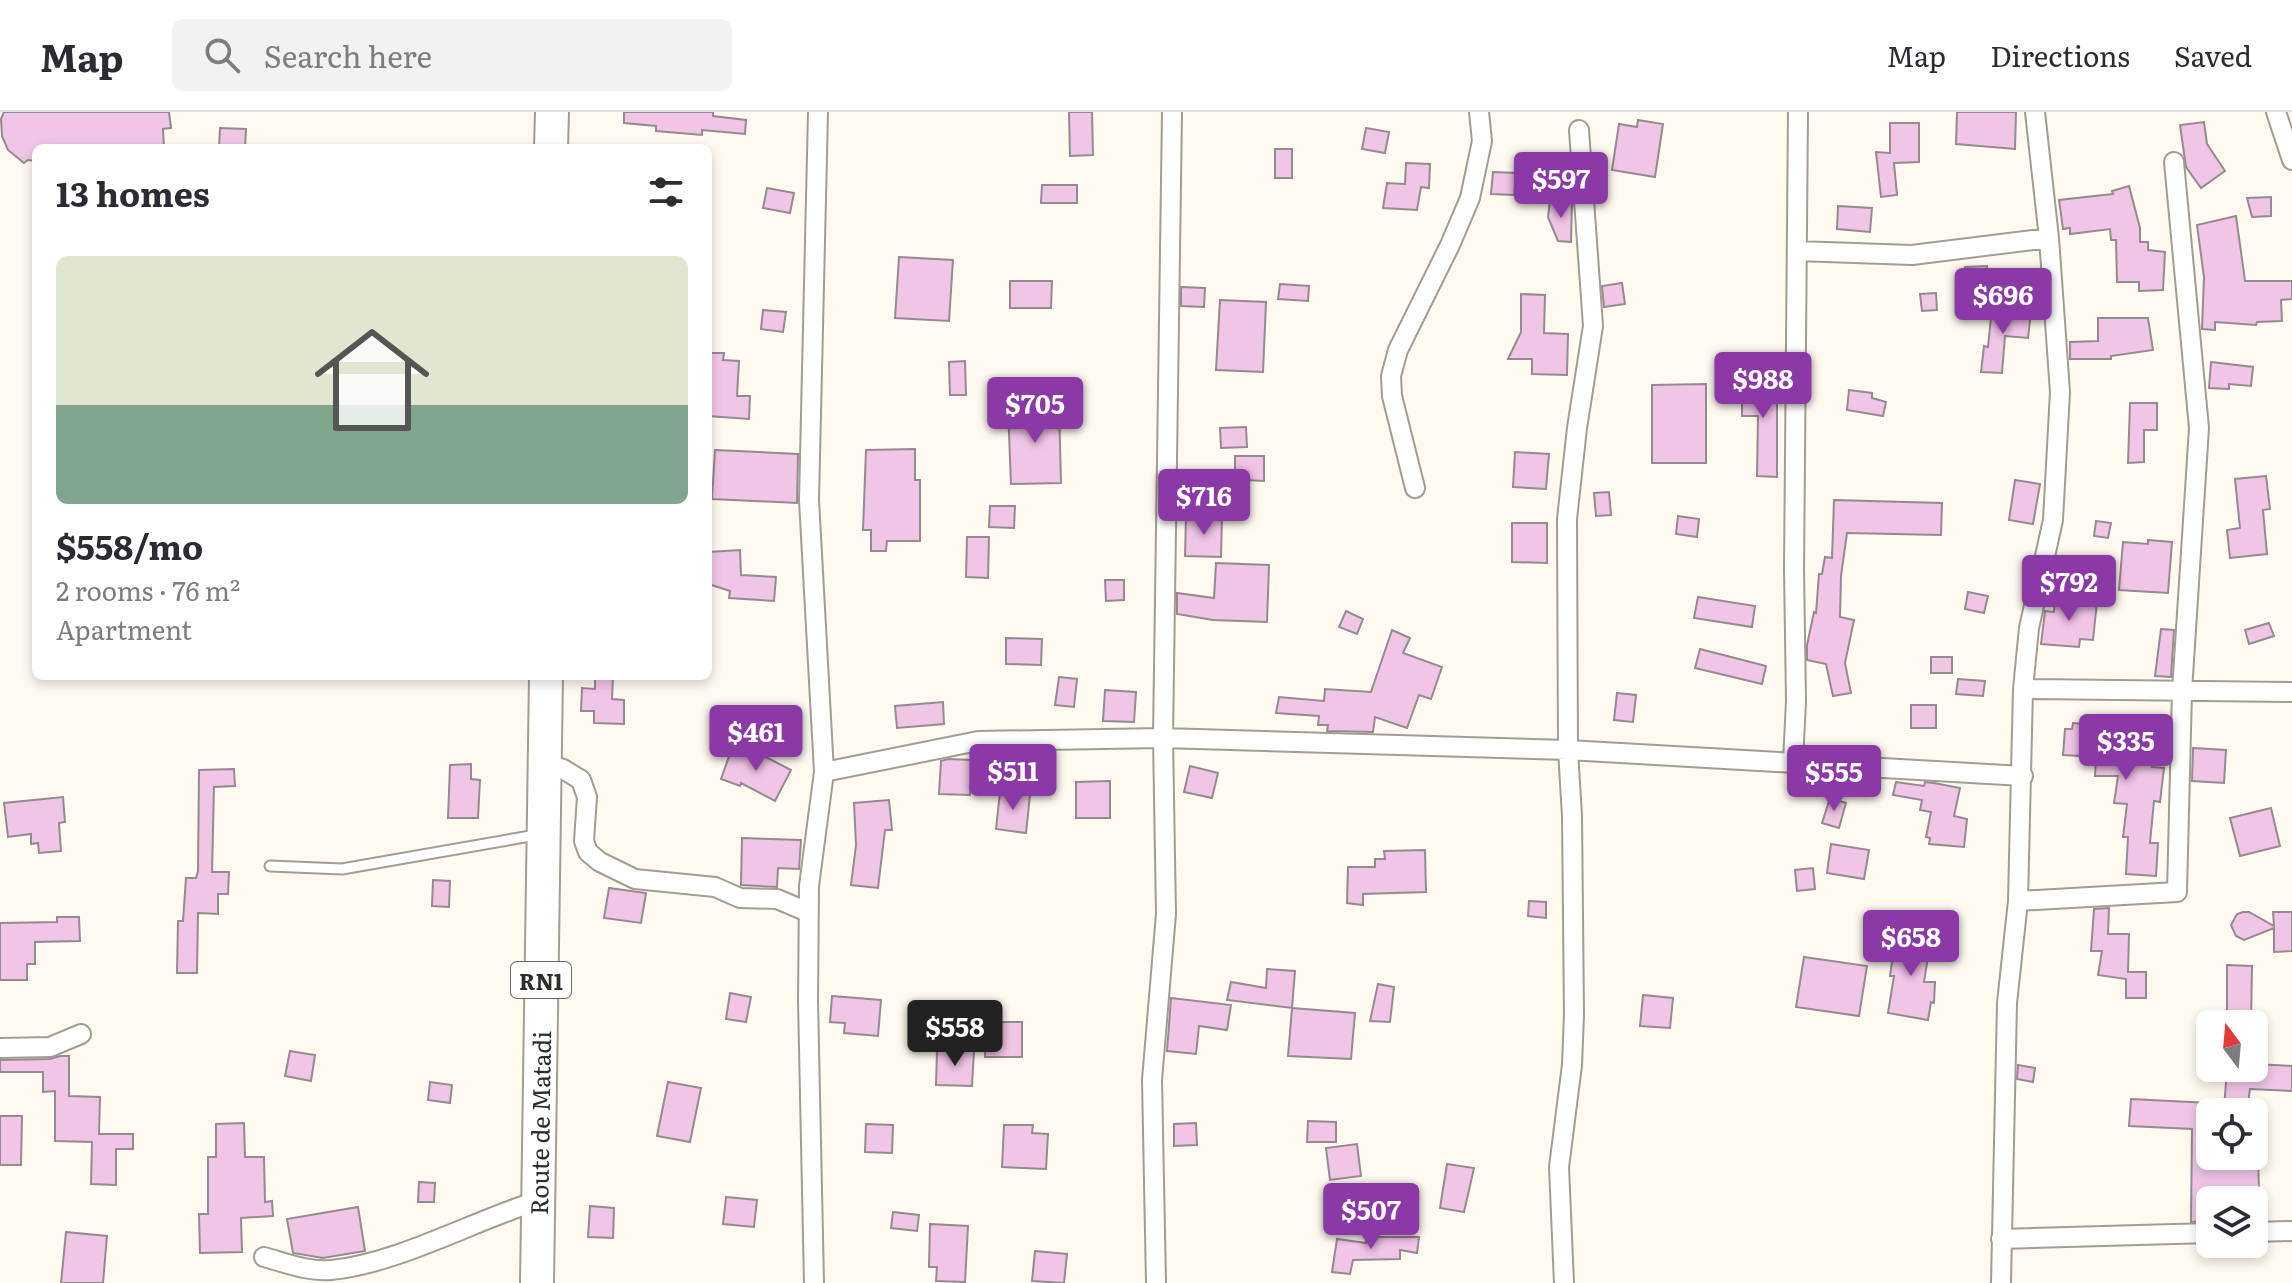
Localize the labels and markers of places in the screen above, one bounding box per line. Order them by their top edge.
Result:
pin: $597 [1514,152,1608,220]
pin: $696 [1956,268,2050,336]
pin: $988 [1716,352,1810,420]
pin: $705 [988,377,1082,445]
pin: $716 [1157,469,1251,537]
pin: $792 [2022,555,2116,623]
pin: $461 [709,705,803,773]
pin: $335 [2079,714,2173,782]
pin: $511 [966,744,1060,812]
pin: $555 [1787,745,1881,813]
pin: $658 [1864,910,1958,978]
pin: $558 [908,1000,1002,1068]
pin: $507 [1324,1183,1418,1251]

